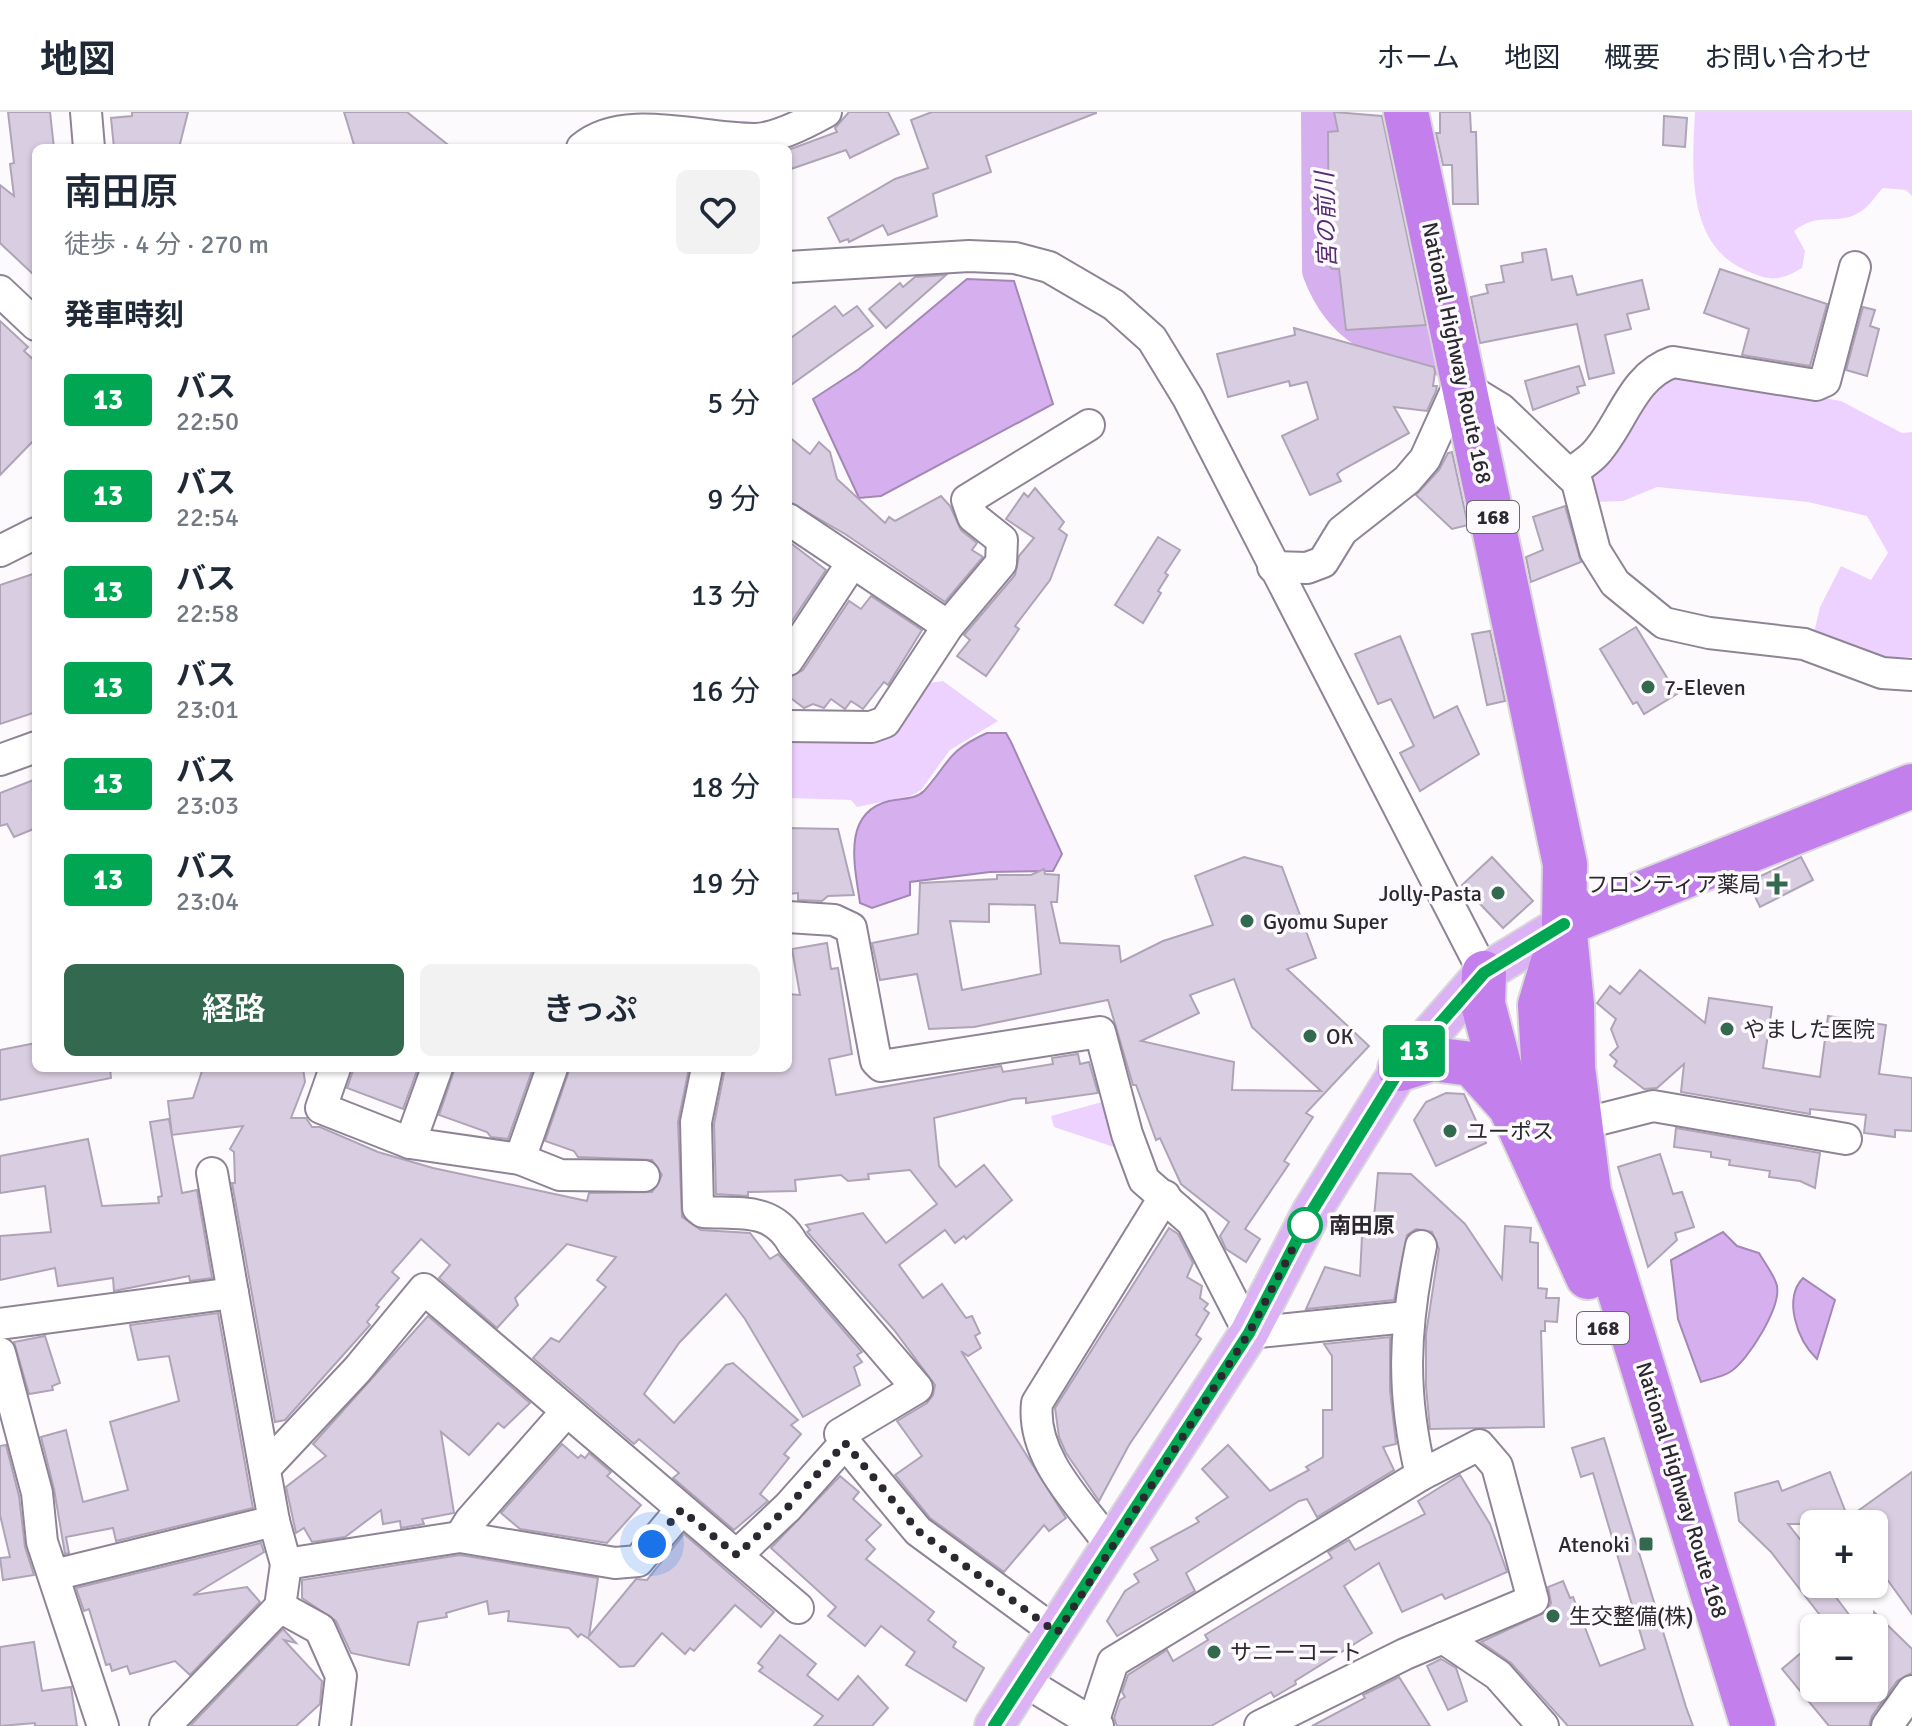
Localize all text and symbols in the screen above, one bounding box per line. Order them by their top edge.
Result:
text: 地図 [40,36,116,83]
text: ホーム [1377,41,1460,75]
text: 地図 [1504,41,1560,75]
text: 概要 [1604,41,1660,75]
text: お問い合わせ [1704,41,1872,75]
text: 南田原 [64,169,178,216]
water label: 宮の前川 [1309,169,1343,268]
button: heart [676,170,760,254]
street label: National Highway Route 168 [1416,220,1498,486]
text: 徒歩 · 4 分 · 270 m [64,229,269,261]
text: 発車時刻 [64,297,184,334]
text: バス [176,369,236,406]
text: 13 [93,383,123,417]
text: 5 分 [707,385,760,422]
text: 22:50 [176,406,239,438]
text: バス [176,465,236,502]
text: 13 [93,479,123,513]
text: 9 分 [707,481,760,518]
road number: 168 [1467,501,1519,533]
text: 22:54 [176,502,239,534]
text: バス [176,561,236,598]
text: 13 [93,575,123,609]
text: 13 分 [691,577,760,614]
text: 22:58 [176,598,239,630]
text: バス [176,657,236,694]
text: 13 [93,671,123,705]
text: 16 分 [691,673,760,710]
place label: 7-Eleven [1664,674,1746,701]
marker: 7-Eleven [1639,678,1657,696]
text: 23:01 [176,694,239,726]
text: バス [176,753,236,790]
text: 13 [93,767,123,801]
text: 18 分 [691,769,760,806]
text: 23:03 [176,790,239,822]
text: バス [176,849,236,886]
text: 13 [93,863,123,897]
text: 19 分 [691,865,760,902]
place label: フロンティア薬局 [1586,871,1761,898]
marker: フロンティア薬局 [1768,875,1786,893]
place label: Jolly-Pasta [1379,880,1482,907]
marker: Jolly-Pasta [1489,884,1507,902]
text: 23:04 [176,886,239,918]
place label: Gyomu Super [1263,908,1388,935]
marker: Gyomu Super [1238,912,1256,930]
button: 経路 [64,964,404,1056]
button: きっぷ [420,964,760,1056]
place label: やました医院 [1743,1016,1875,1043]
marker: やました医院 [1718,1020,1736,1038]
place label: OK [1326,1023,1354,1050]
line badge: 13 [1378,1025,1450,1077]
marker: OK [1301,1027,1319,1045]
text: 13 [1399,1034,1429,1068]
place label: ユーポス [1466,1118,1554,1145]
marker: ユーポス [1441,1122,1459,1140]
marker: 南田原 [1288,1208,1322,1242]
place label: 南田原 [1329,1212,1395,1239]
road number: 168 [1577,1312,1629,1344]
street label: National Highway Route 168 [1630,1359,1734,1621]
map controls [1800,1510,1888,1702]
button: + [1800,1510,1888,1598]
your location [632,1524,672,1564]
place label: Atenoki [1558,1531,1630,1558]
marker: Atenoki [1637,1535,1655,1553]
place label: 生交整備(株) [1569,1603,1694,1630]
marker: 生交整備(株) [1544,1607,1562,1625]
button: − [1800,1614,1888,1702]
place label: サニーコート [1230,1639,1362,1666]
marker: サニーコート [1205,1643,1223,1661]

